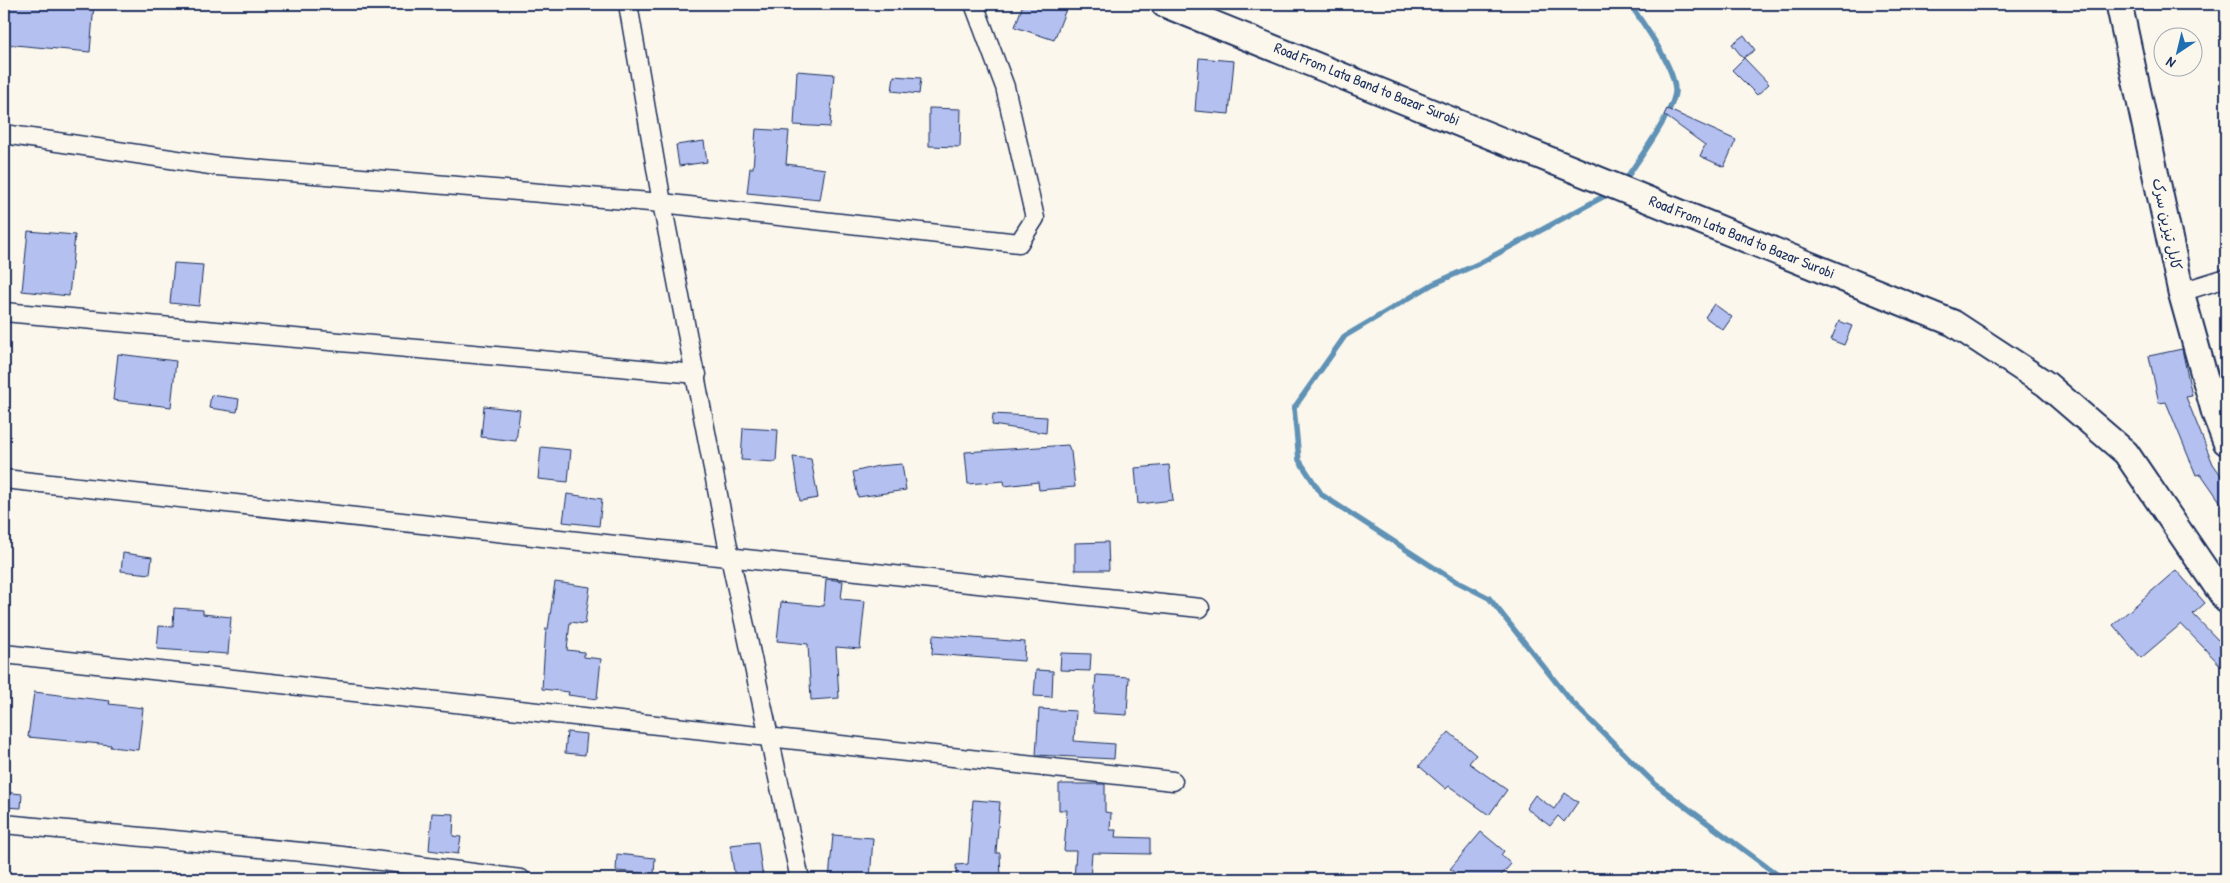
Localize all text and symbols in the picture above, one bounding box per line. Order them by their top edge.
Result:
north arrow [2152,28,2202,78]
street label: Road From Lata Band to Bazar Surobi [1271,37,1463,130]
text: N [2161,53,2179,73]
street label: کابل تیزین سرک [2147,176,2188,272]
street label: Road From Lata Band to Bazar Surobi [1646,190,1838,283]

